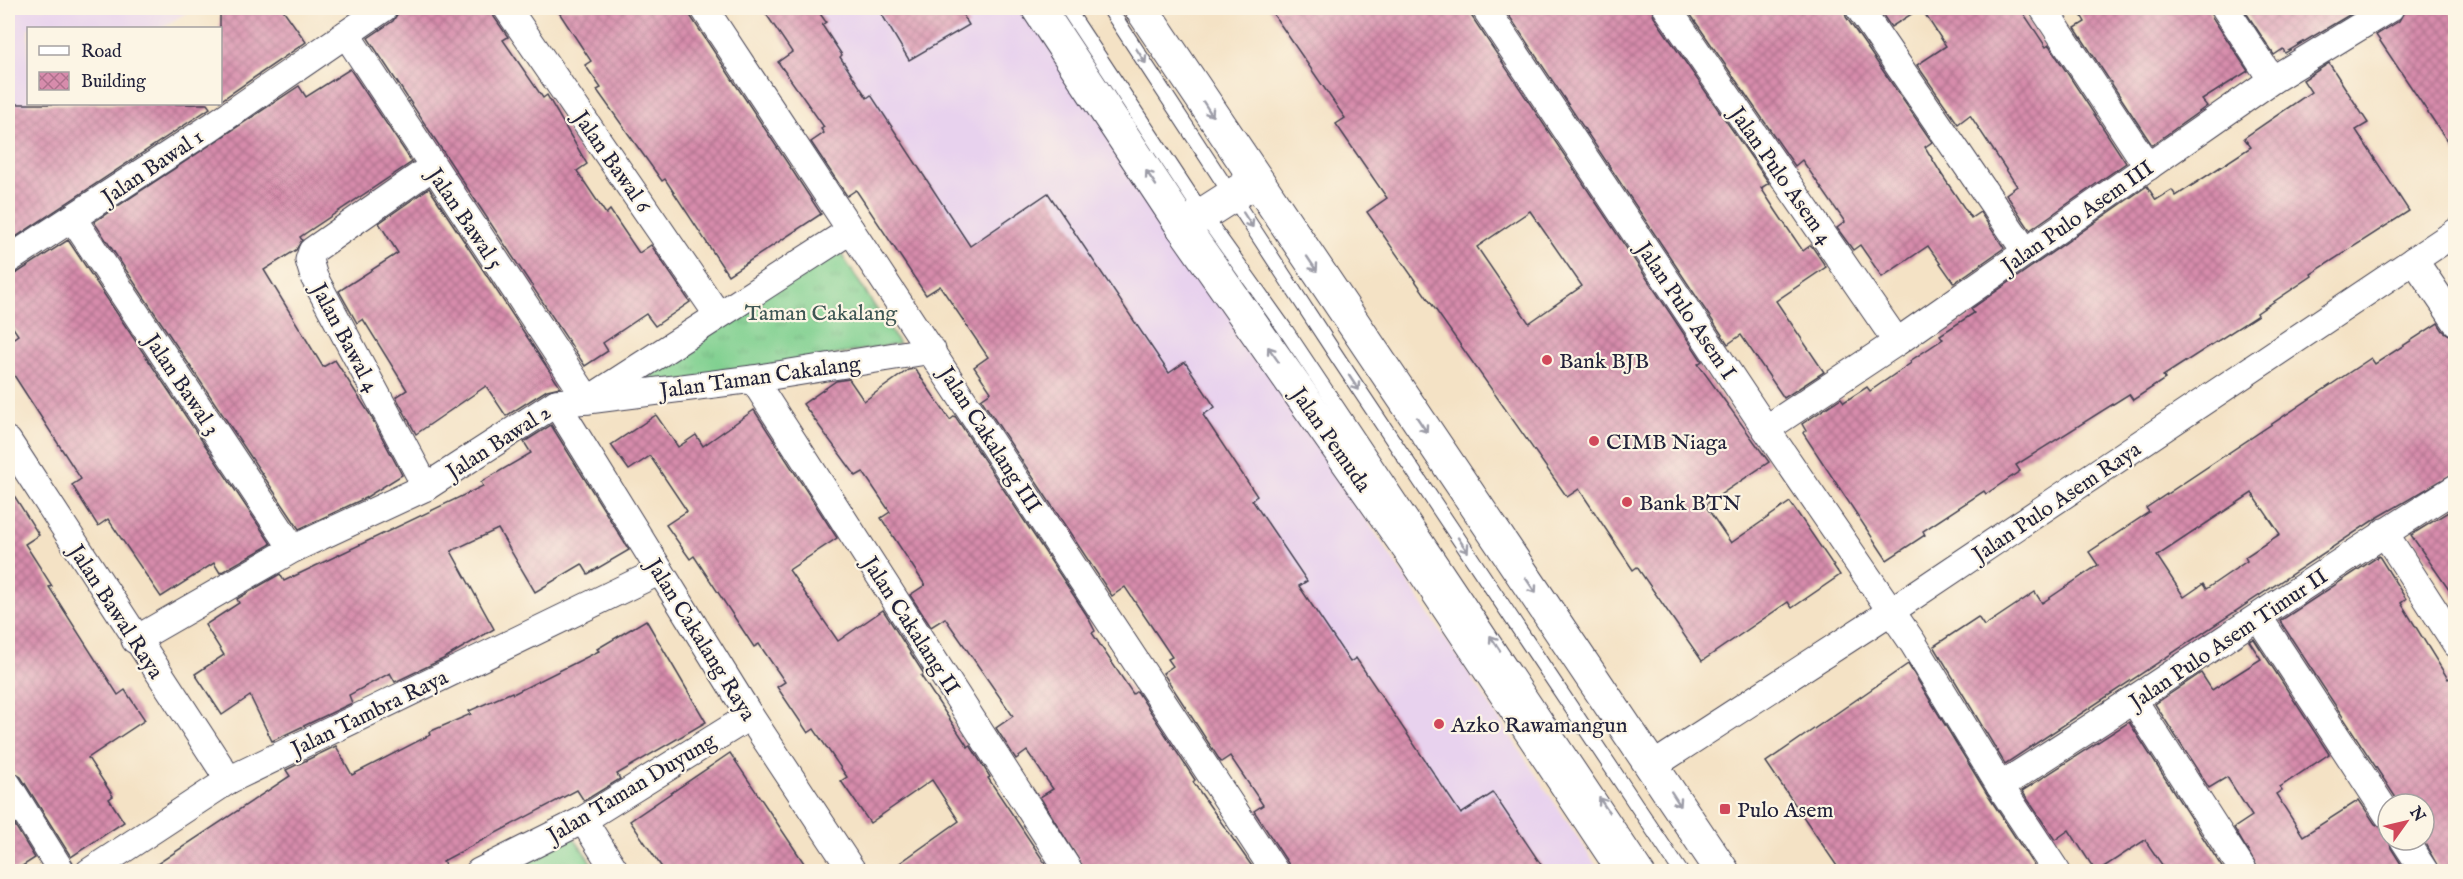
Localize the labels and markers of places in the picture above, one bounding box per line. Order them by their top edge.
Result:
place label: Bank BJB [1559,348,1649,376]
marker: Bank BJB [1540,353,1554,367]
place label: CIMB Niaga [1606,429,1727,457]
marker: CIMB Niaga [1587,434,1601,448]
place label: Bank BTN [1639,490,1741,518]
marker: Bank BTN [1620,495,1634,509]
place label: Azko Rawamangun [1450,712,1628,740]
marker: Azko Rawamangun [1432,717,1446,731]
place label: Pulo Asem [1737,797,1833,825]
marker: Pulo Asem [1718,802,1732,816]

